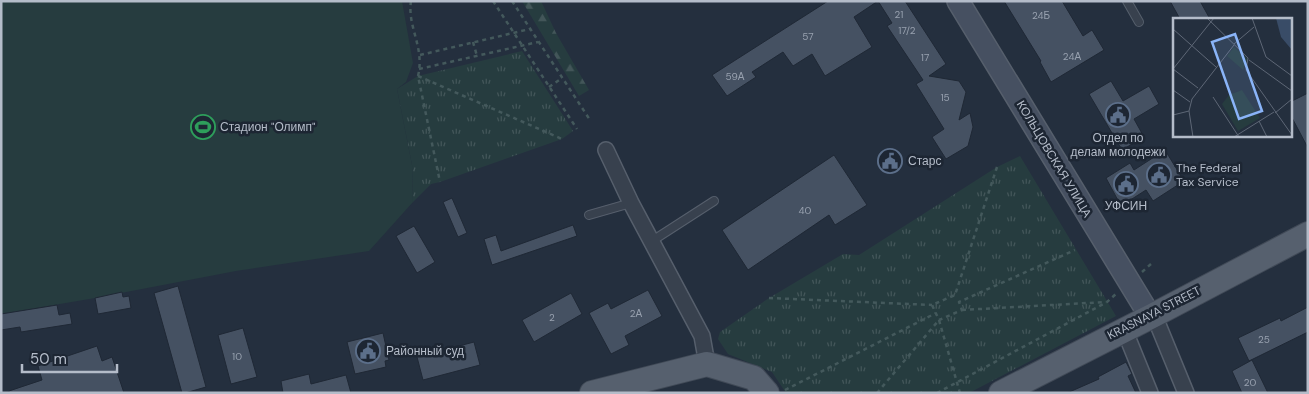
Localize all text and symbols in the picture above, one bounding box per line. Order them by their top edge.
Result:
house number: 21 [895,8,903,21]
house number: 24Б [1032,9,1051,22]
inset map [1173,18,1292,136]
house number: 17/2 [898,24,916,37]
house number: 57 [802,30,814,43]
house number: 24А [1063,50,1081,63]
house number: 17 [921,51,929,64]
house number: 59А [726,70,745,83]
house number: 15 [940,91,950,104]
street label: КОЛЬЦОВСКАЯ УЛИЦА [1013,98,1095,220]
public building icon: Отдел по делам молодежи [1105,102,1131,128]
sports icon: Стадион "Олимп" [190,114,216,140]
place label: Стадион "Олимп" [220,119,316,135]
place label: Отдел по делам молодежи [1071,130,1165,160]
public building icon: Старс [877,148,903,174]
place label: Старс [908,153,941,169]
place label: The Federal Tax Service [1176,160,1241,190]
public building icon: The Federal Tax Service [1146,162,1172,188]
public building icon: УФСИН [1113,171,1139,197]
place label: УФСИН [1105,198,1147,214]
house number: 40 [799,204,812,217]
street label: KRASNAYA STREET [1105,282,1204,343]
house number: 2А [630,307,643,320]
house number: 2 [549,311,555,324]
house number: 25 [1258,333,1270,346]
public building icon: Районный суд [355,338,381,364]
scale bar [22,342,118,374]
place label: Районный суд [386,343,464,359]
text: 50 m [30,349,67,369]
house number: 10 [232,350,242,363]
house number: 20 [1244,376,1256,389]

